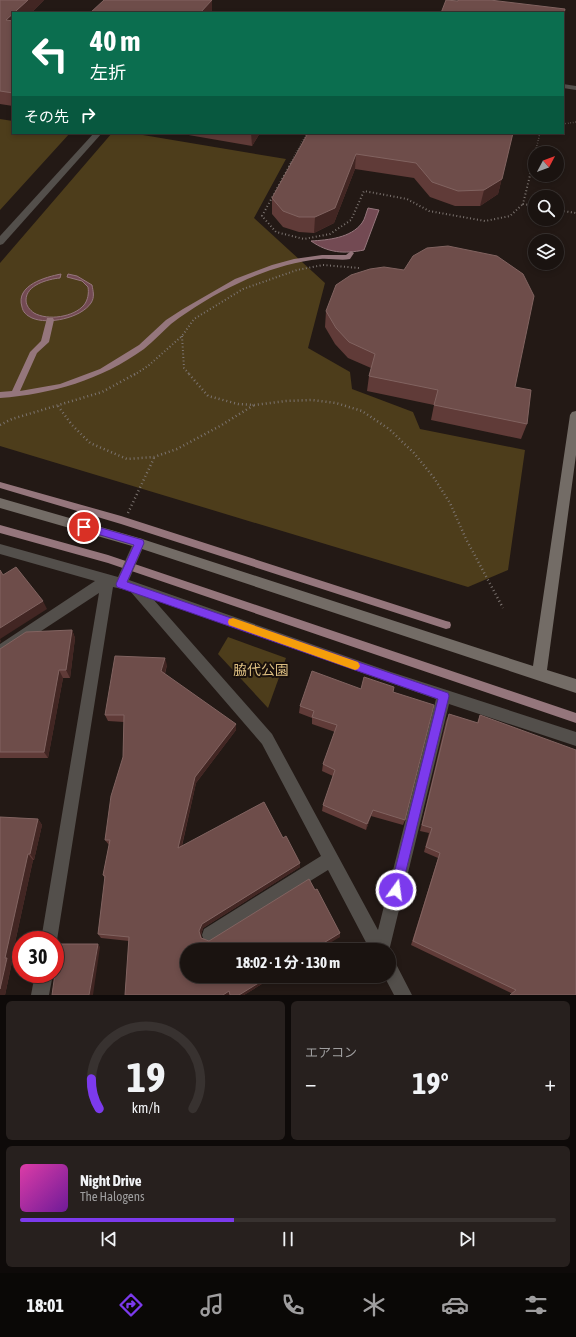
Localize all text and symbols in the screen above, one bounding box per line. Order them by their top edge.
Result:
text: 40 m [90,25,140,57]
icon: left [24,28,76,80]
text: 左折 [90,62,126,83]
icon: right [77,104,99,126]
text: その先 [24,108,69,125]
north arrow [528,146,564,182]
map controls [528,146,564,270]
button: search [528,190,564,226]
button: layers [528,234,564,270]
pin [67,510,101,544]
icon: arrive [73,516,95,538]
park label: 脇代公園 [233,662,289,678]
position arrow [375,869,417,911]
speed limit sign: 30 [12,931,64,983]
text: 18:02 · 1 分 · 130 m [236,954,340,971]
text: エアコン [305,1045,357,1060]
text: 19 [126,1052,165,1100]
text: 19° [412,1066,449,1100]
text: − [305,1070,316,1096]
text: + [545,1070,556,1096]
text: km/h [131,1099,160,1115]
text: Night Drive [80,1172,142,1189]
text: The Halogens [80,1189,145,1204]
icon: previous [98,1228,120,1250]
icon: pause [277,1228,299,1250]
icon: next [456,1228,478,1250]
icon: directions [117,1291,145,1319]
icon: music [198,1291,226,1319]
icon: phone [279,1291,307,1319]
icon: climate [360,1291,388,1319]
icon: car [441,1291,469,1319]
icon: filters [522,1291,550,1319]
text: 18:01 [26,1295,64,1316]

